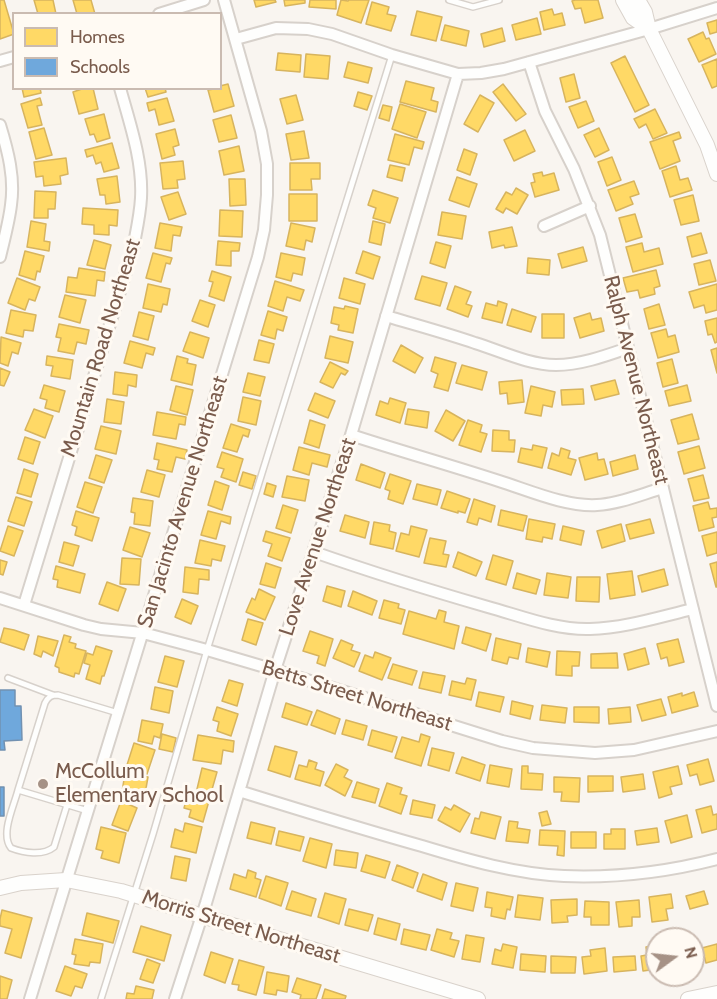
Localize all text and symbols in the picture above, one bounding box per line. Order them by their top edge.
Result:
legend [12,12,222,90]
text: Homes [70,26,125,48]
text: Schools [70,56,130,78]
street label: Mountain Road Northeast [56,236,146,460]
street label: Ralph Avenue Northeast [598,273,674,487]
street label: San Jacinto Avenue Northeast [133,373,233,631]
street label: Love Avenue Northeast [274,435,362,639]
street label: Betts Street Northeast [259,655,455,737]
place label: McCollum Elementary School [55,759,223,809]
marker: McCollum Elementary School [36,777,50,791]
street label: Morris Street Northeast [139,885,343,969]
north arrow [645,927,705,987]
text: N [680,945,702,961]

